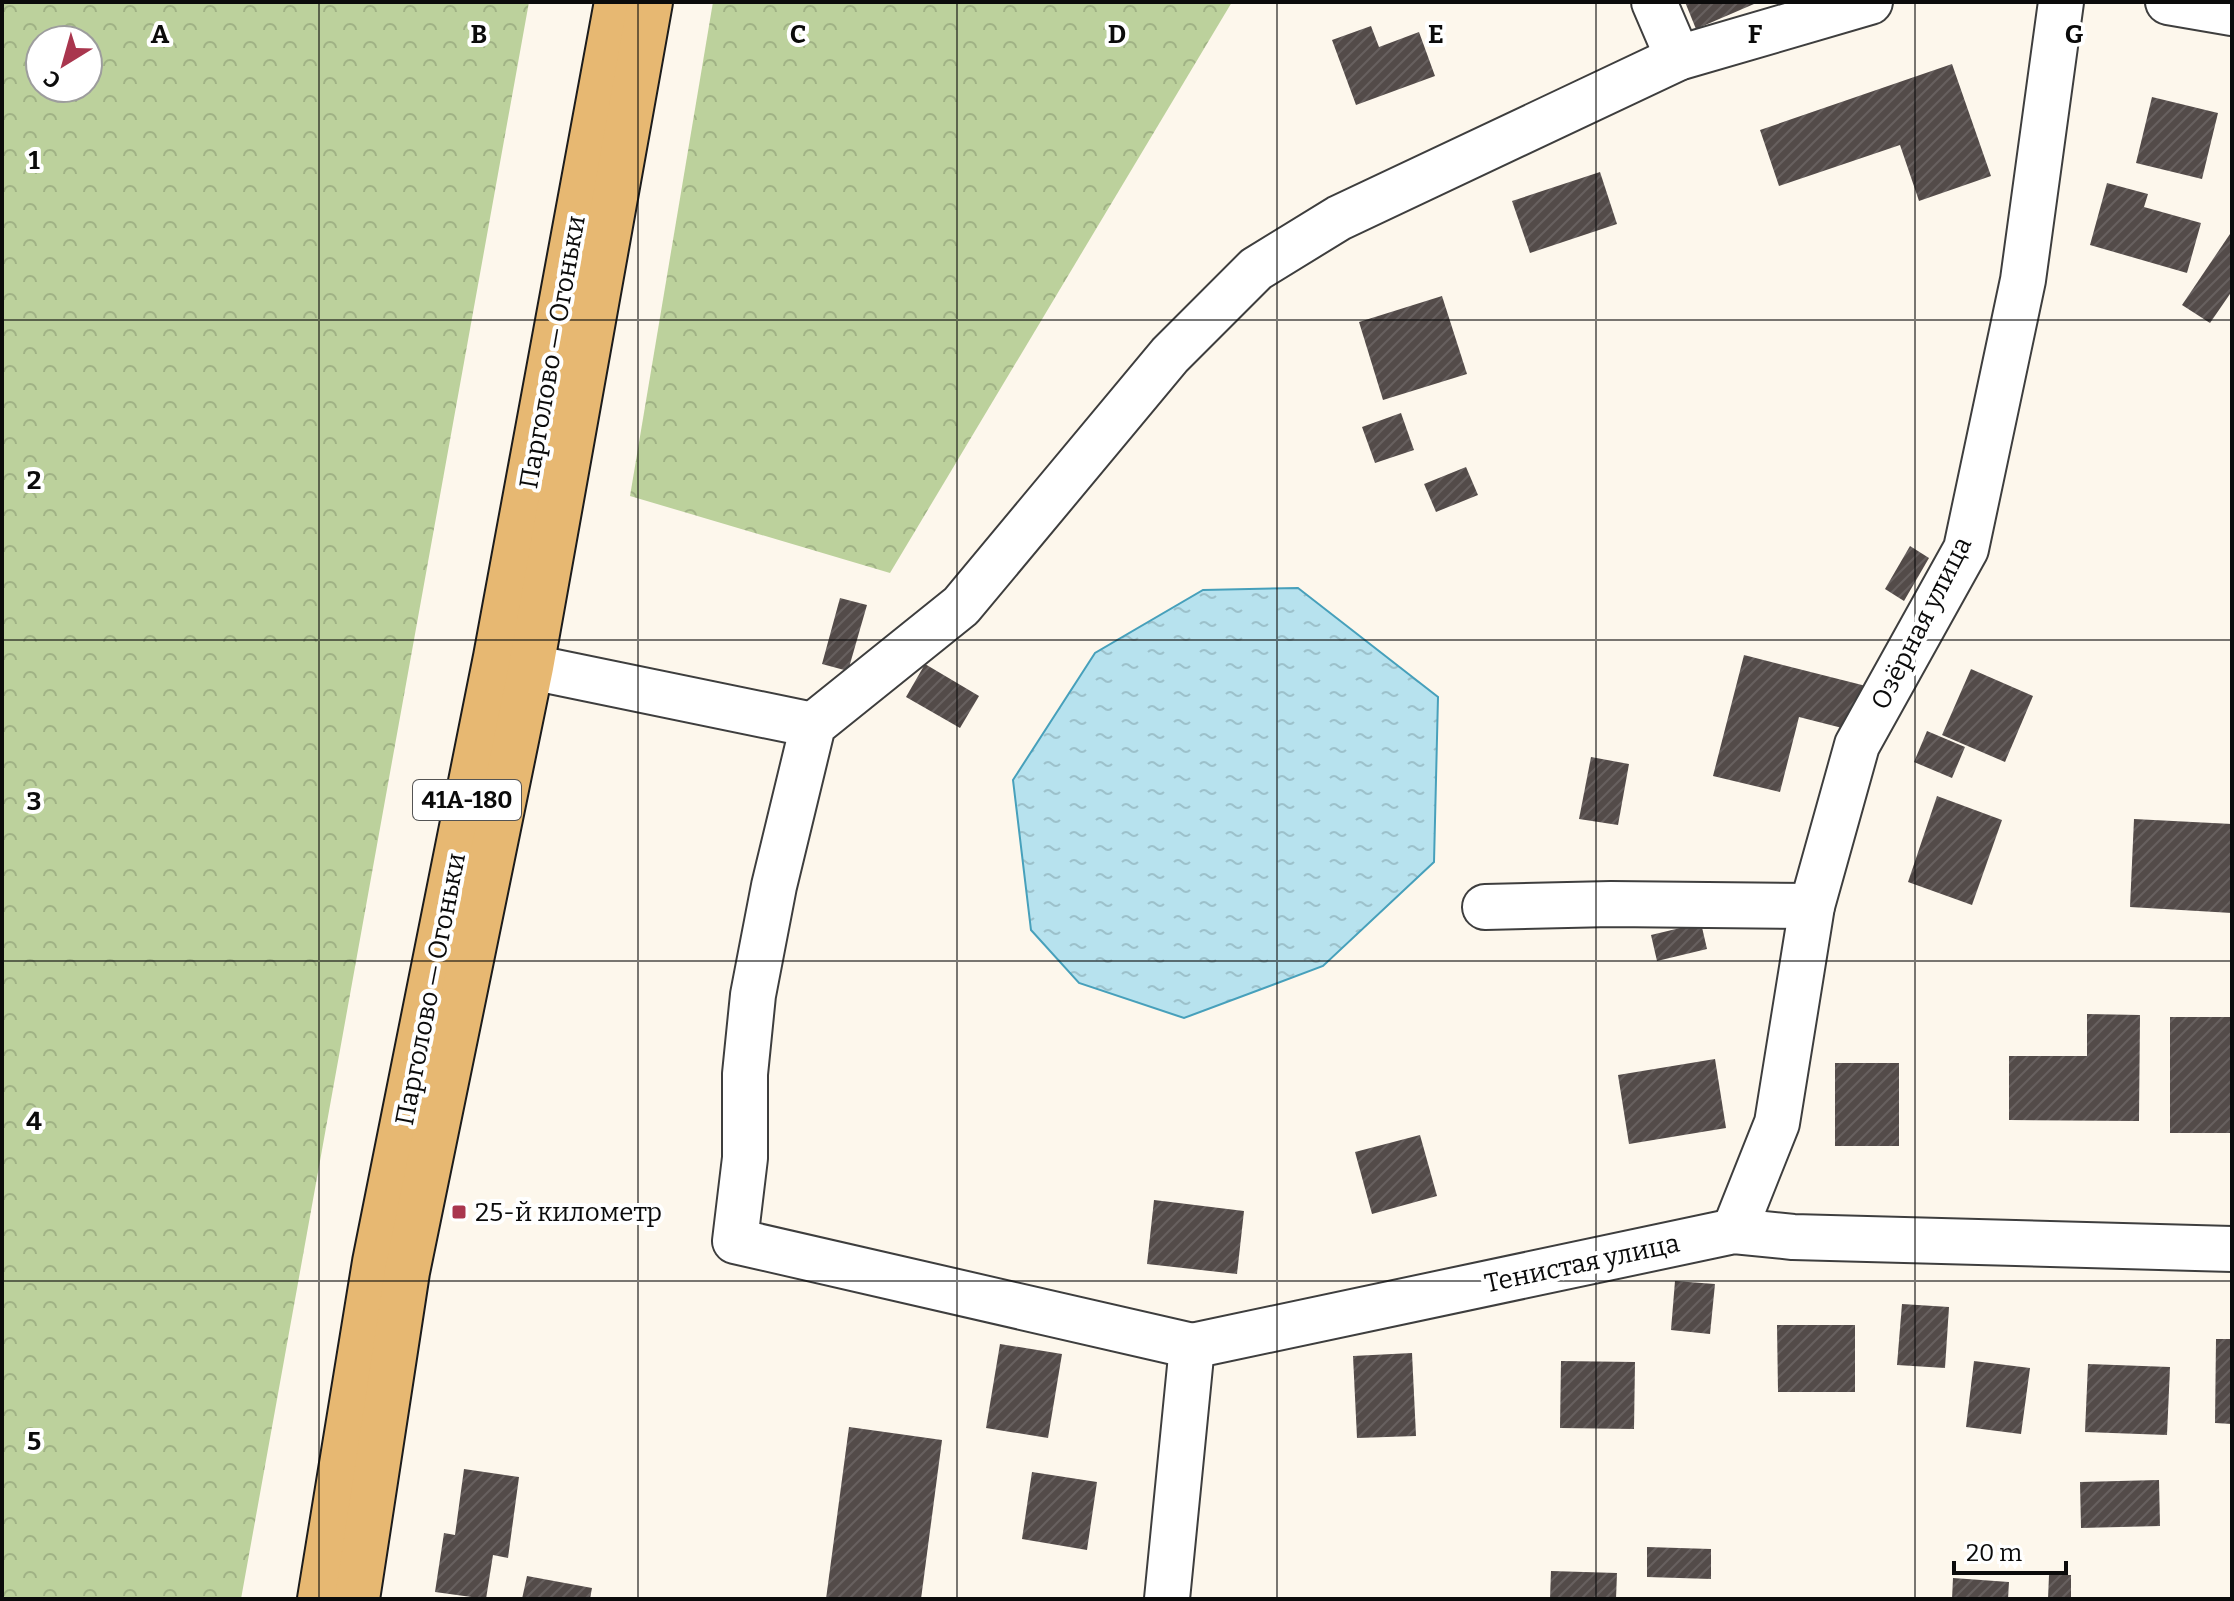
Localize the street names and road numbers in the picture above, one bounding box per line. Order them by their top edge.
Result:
street label: Парголово — Огоньки [513,213,592,491]
street label: Озёрная улица [1865,532,1978,715]
road number: 41А-180 [413,780,521,820]
street label: Парголово — Огоньки [389,850,472,1128]
street label: Тенистая улица [1482,1228,1682,1299]

